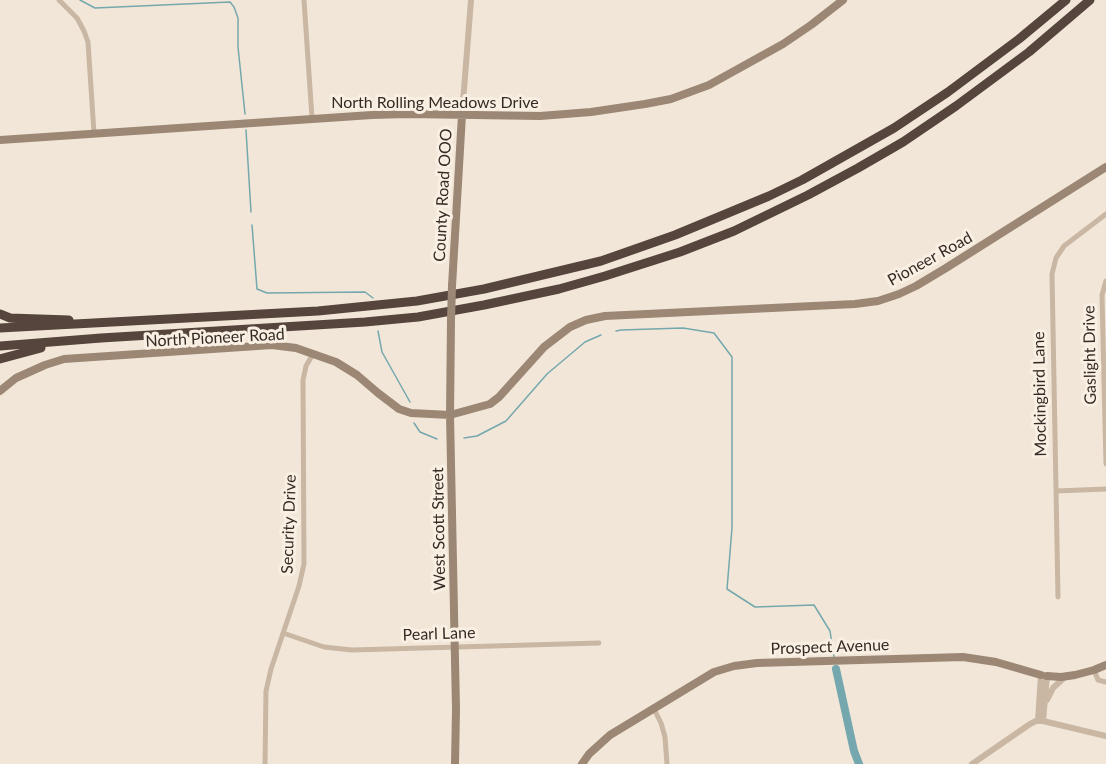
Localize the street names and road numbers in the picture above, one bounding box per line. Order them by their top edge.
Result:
street label: North Rolling Meadows Drive [331,93,539,113]
street label: County Road OOO [430,128,456,262]
street label: Pioneer Road [884,228,976,290]
street label: Gaslight Drive [1080,305,1100,405]
street label: North Pioneer Road [145,325,285,351]
street label: Mockingbird Lane [1029,331,1051,457]
street label: West Scott Street [428,467,450,591]
street label: Security Drive [278,474,300,574]
street label: Pearl Lane [402,623,476,645]
street label: Prospect Avenue [770,635,890,659]

